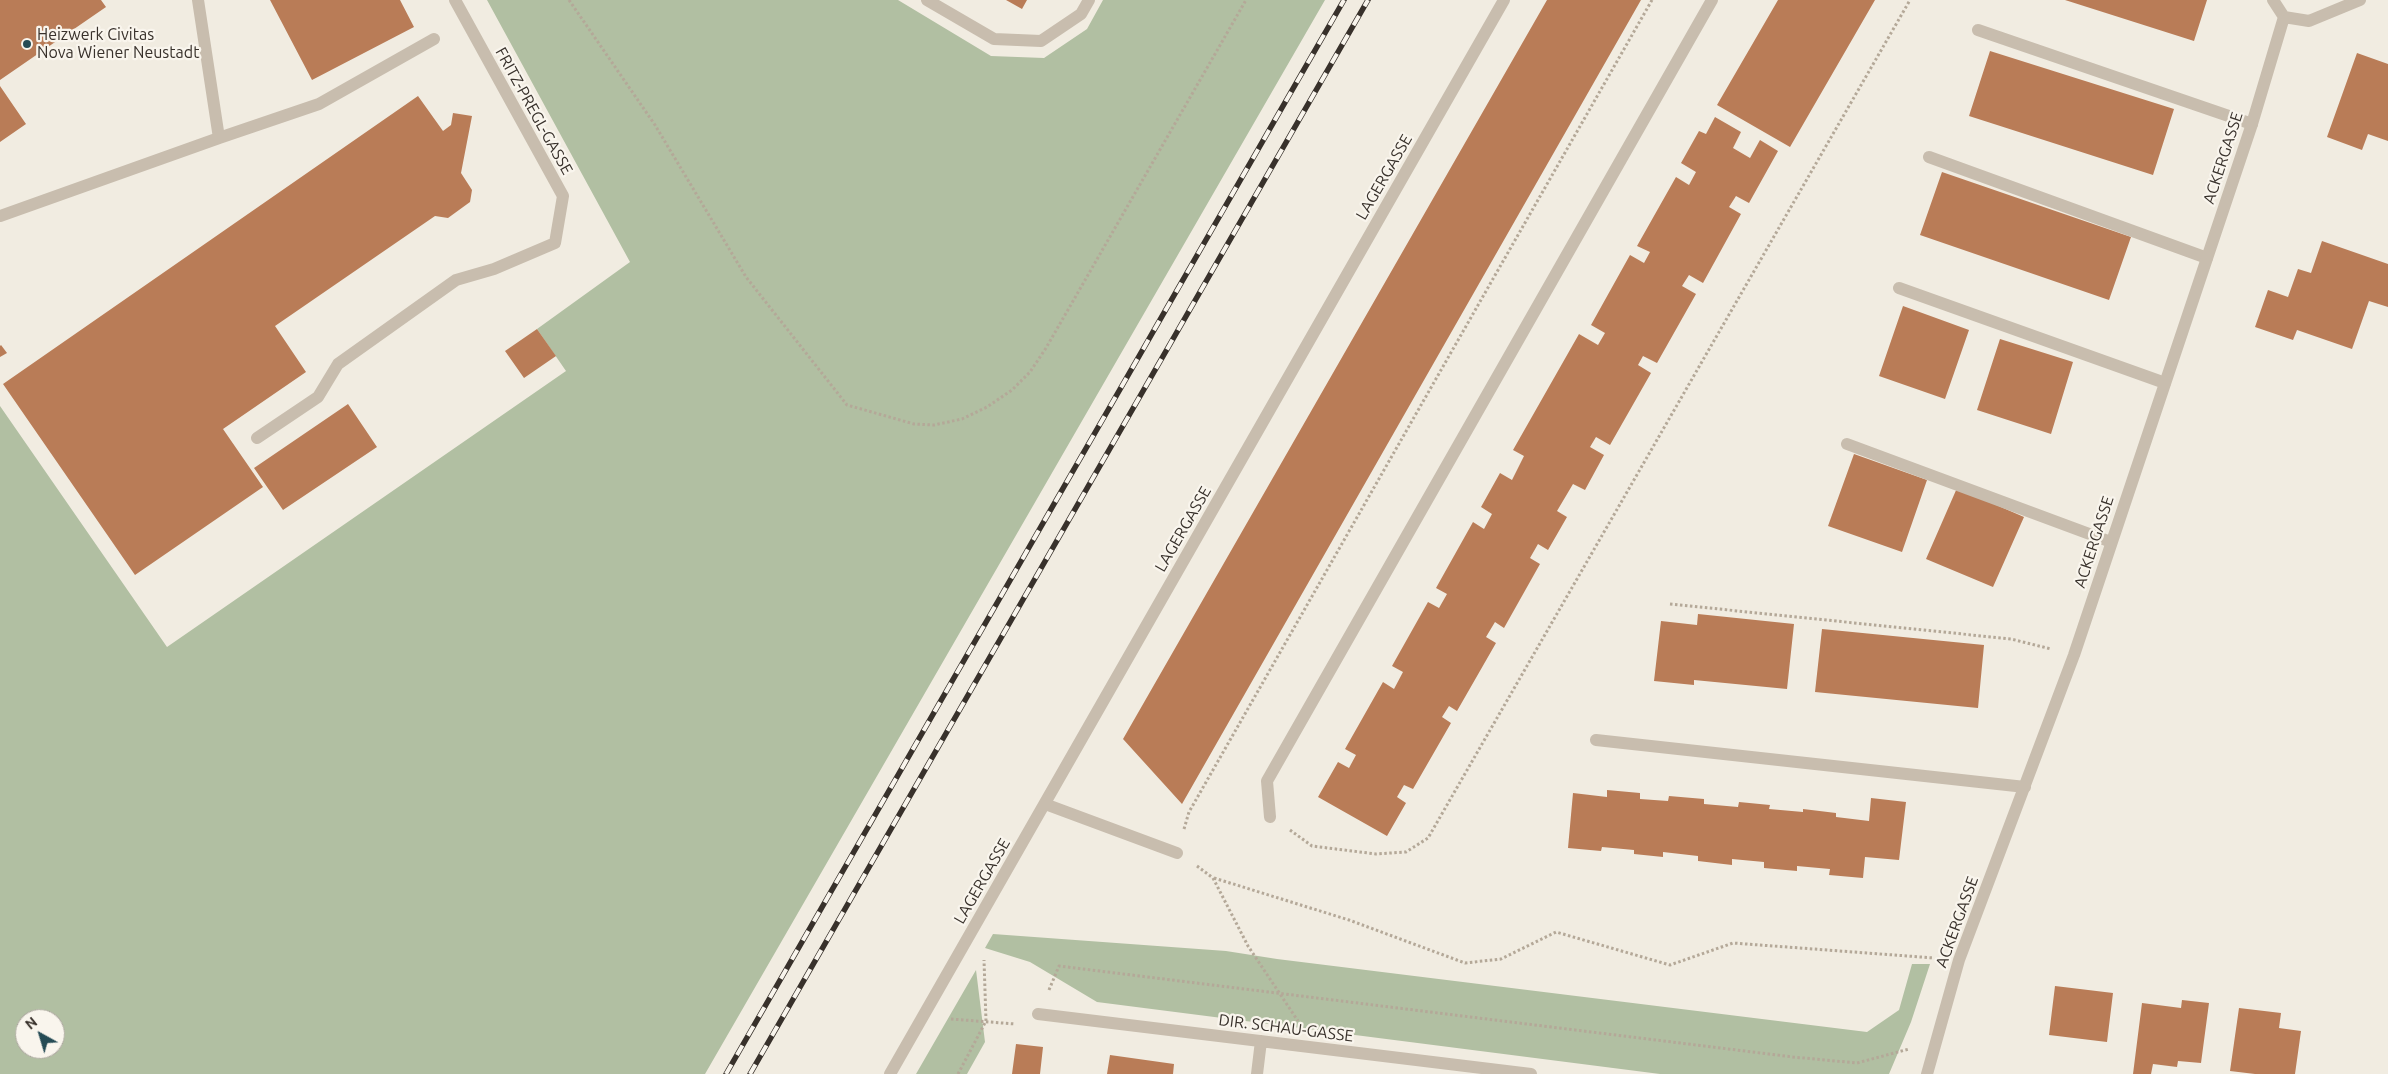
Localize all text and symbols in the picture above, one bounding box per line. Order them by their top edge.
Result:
place label: Heizwerk Civitas Nova Wiener Neustadt [37,25,199,63]
marker: Heizwerk Civitas Nova Wiener Neustadt [21,38,33,50]
street label: FRITZ-PREGL-GASSE [491,44,577,178]
street label: ACKERGASSE [2199,110,2247,206]
street label: LAGERGASSE [1352,131,1416,223]
street label: LAGERGASSE [1151,483,1215,575]
street label: ACKERGASSE [2070,494,2118,590]
street label: LAGERGASSE [950,835,1014,927]
street label: ACKERGASSE [1932,874,1982,970]
north arrow [15,1009,65,1059]
street label: DIR. SCHAU-GASSE [1218,1010,1354,1046]
text: N [22,1014,40,1033]

